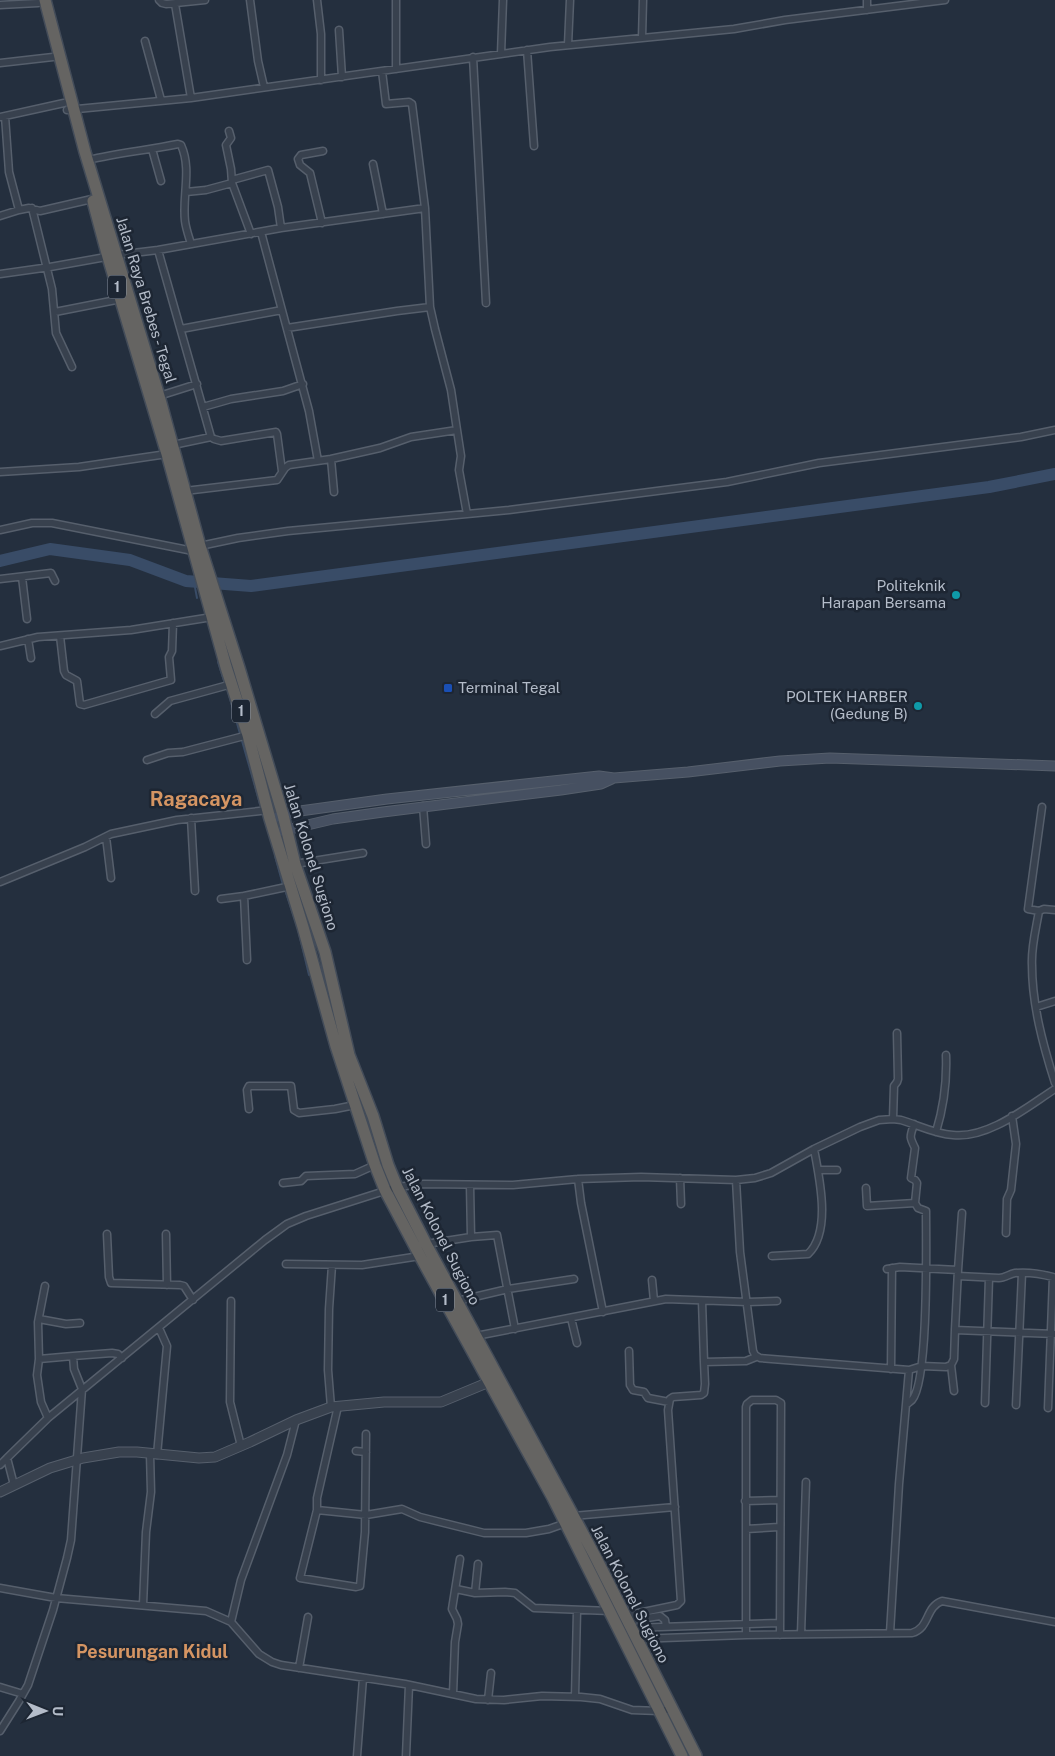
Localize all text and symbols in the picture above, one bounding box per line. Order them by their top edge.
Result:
street label: Jalan Raya Brebes - Tegal [113,214,180,385]
road number: 1 [108,276,126,298]
place label: Politeknik Harapan Bersama [821,577,946,611]
marker: Politeknik Harapan Bersama [950,589,962,601]
place label: Terminal Tegal [458,679,560,696]
marker: Terminal Tegal [442,682,454,694]
place label: POLTEK HARBER (Gedung B) [786,688,908,722]
road number: 1 [232,699,250,722]
marker: POLTEK HARBER (Gedung B) [912,700,924,712]
street label: Jalan Kolonel Sugiono [281,781,342,932]
district label: Ragacaya [150,787,242,811]
street label: Jalan Kolonel Sugiono [399,1164,484,1308]
road number: 1 [436,1288,454,1312]
street label: Jalan Kolonel Sugiono [588,1522,673,1666]
district label: Pesurungan Kidul [76,1641,228,1662]
north arrow [20,1686,70,1736]
text: U [50,1706,66,1716]

